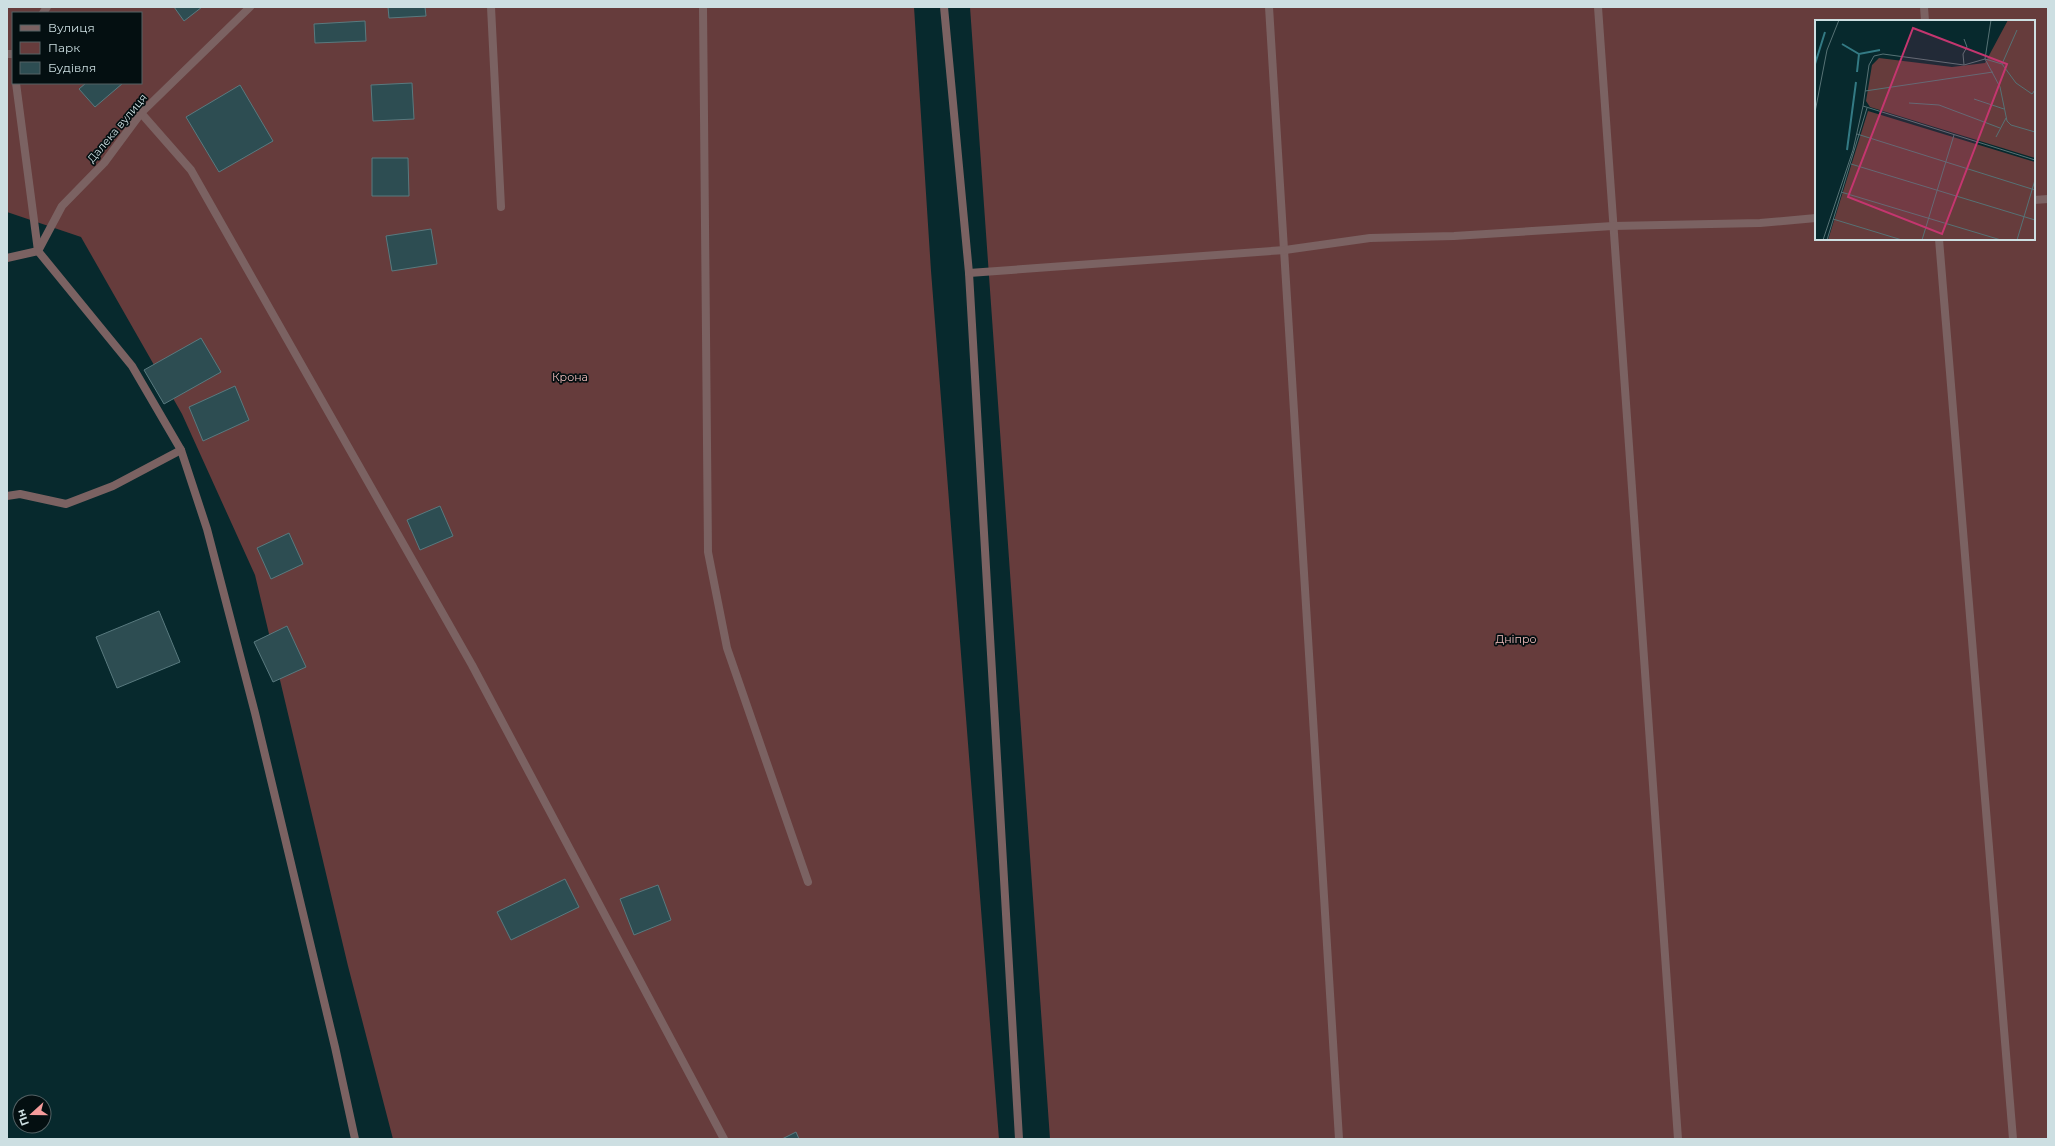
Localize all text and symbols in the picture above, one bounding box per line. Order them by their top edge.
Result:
legend [12,12,142,84]
text: Вулиця [48,20,95,35]
inset map [1815,20,2035,240]
text: Парк [48,40,80,55]
text: Будівля [48,60,96,75]
street label: Далека вулиця [84,91,150,165]
park label: Крона [552,370,588,384]
park label: Дніпро [1495,632,1537,646]
north arrow [12,1094,52,1134]
text: Пн [13,1107,32,1128]

